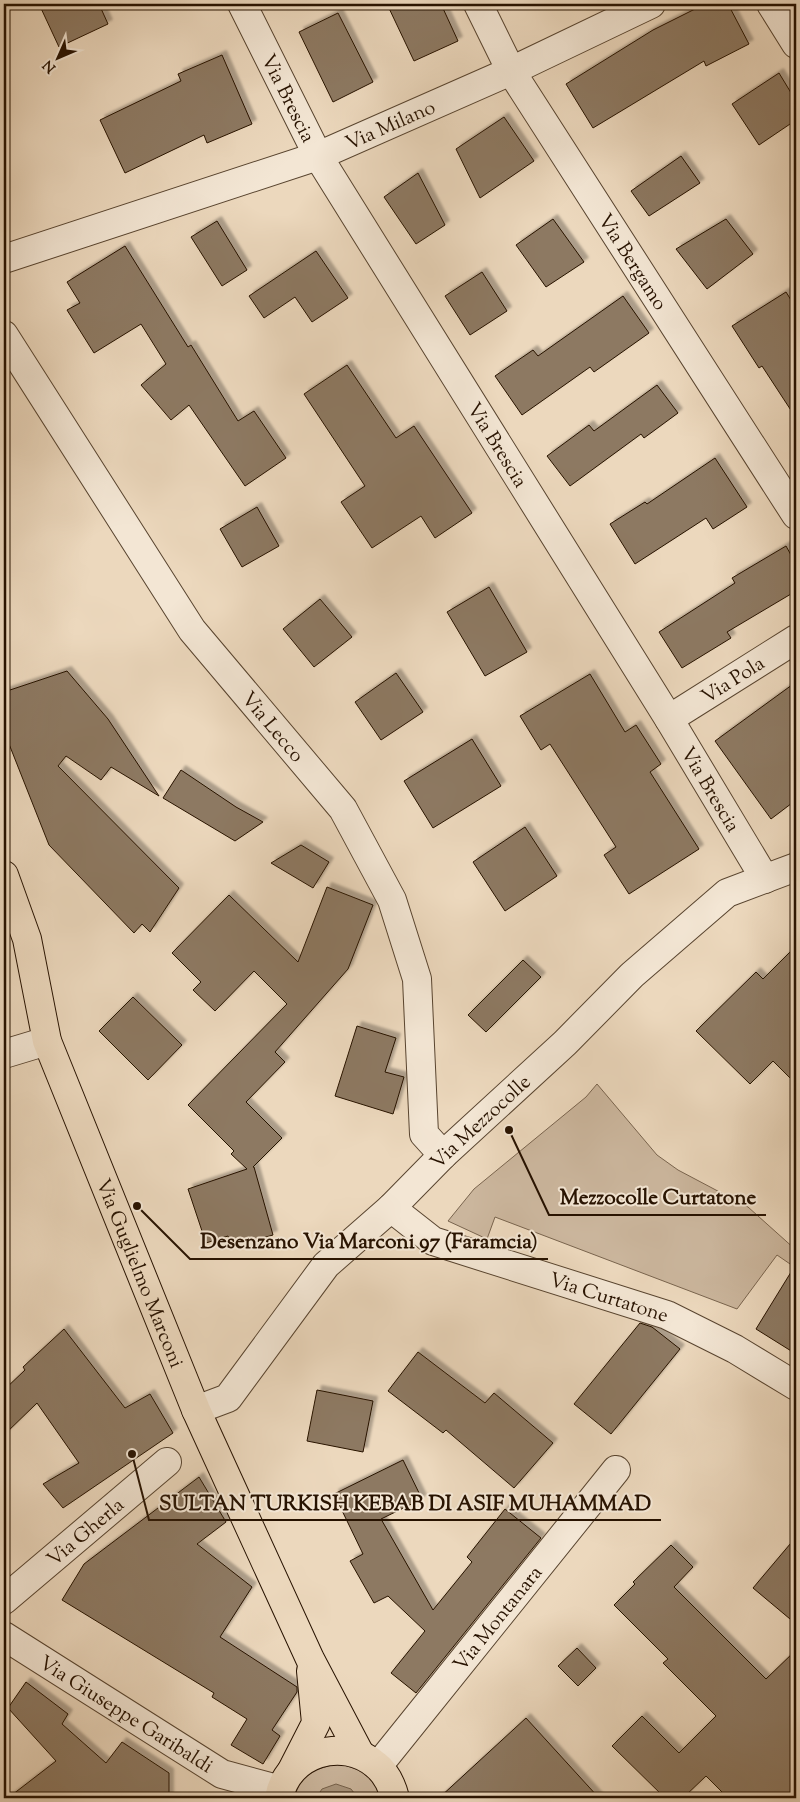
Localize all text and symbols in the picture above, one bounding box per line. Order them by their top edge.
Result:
north arrow [32,32,82,82]
street label: Via Brescia [252,50,321,148]
text: N [39,55,61,77]
street label: Via Milano [341,94,441,159]
street label: Via Bergamo [589,209,673,317]
street label: Via Brescia [458,398,533,494]
street label: Via Pola [696,650,771,712]
street label: Via Lecco [233,686,310,770]
street label: Via Brescia [672,742,746,839]
street label: Via Mezzocolle [425,1069,538,1177]
street label: Via Guglielmo Marconi [87,1175,190,1373]
callout: Mezzocolle Curtatone [549,1179,766,1215]
text: Mezzocolle Curtatone [560,1184,757,1214]
callout: Desenzano Via Marconi 97 (Faramcia) [190,1223,548,1259]
text: Desenzano Via Marconi 97 (Faramcia) [200,1228,538,1258]
street label: Via Curtatone [545,1267,672,1332]
callout: SULTAN TURKISH KEBAB DI ASIF MUHAMMAD [149,1484,661,1520]
text: SULTAN TURKISH KEBAB DI ASIF MUHAMMAD [159,1490,651,1520]
street label: Via Gherla [41,1492,132,1575]
street label: Via Montanara [447,1560,551,1679]
street label: Via Giuseppe Garibaldi [32,1650,218,1782]

